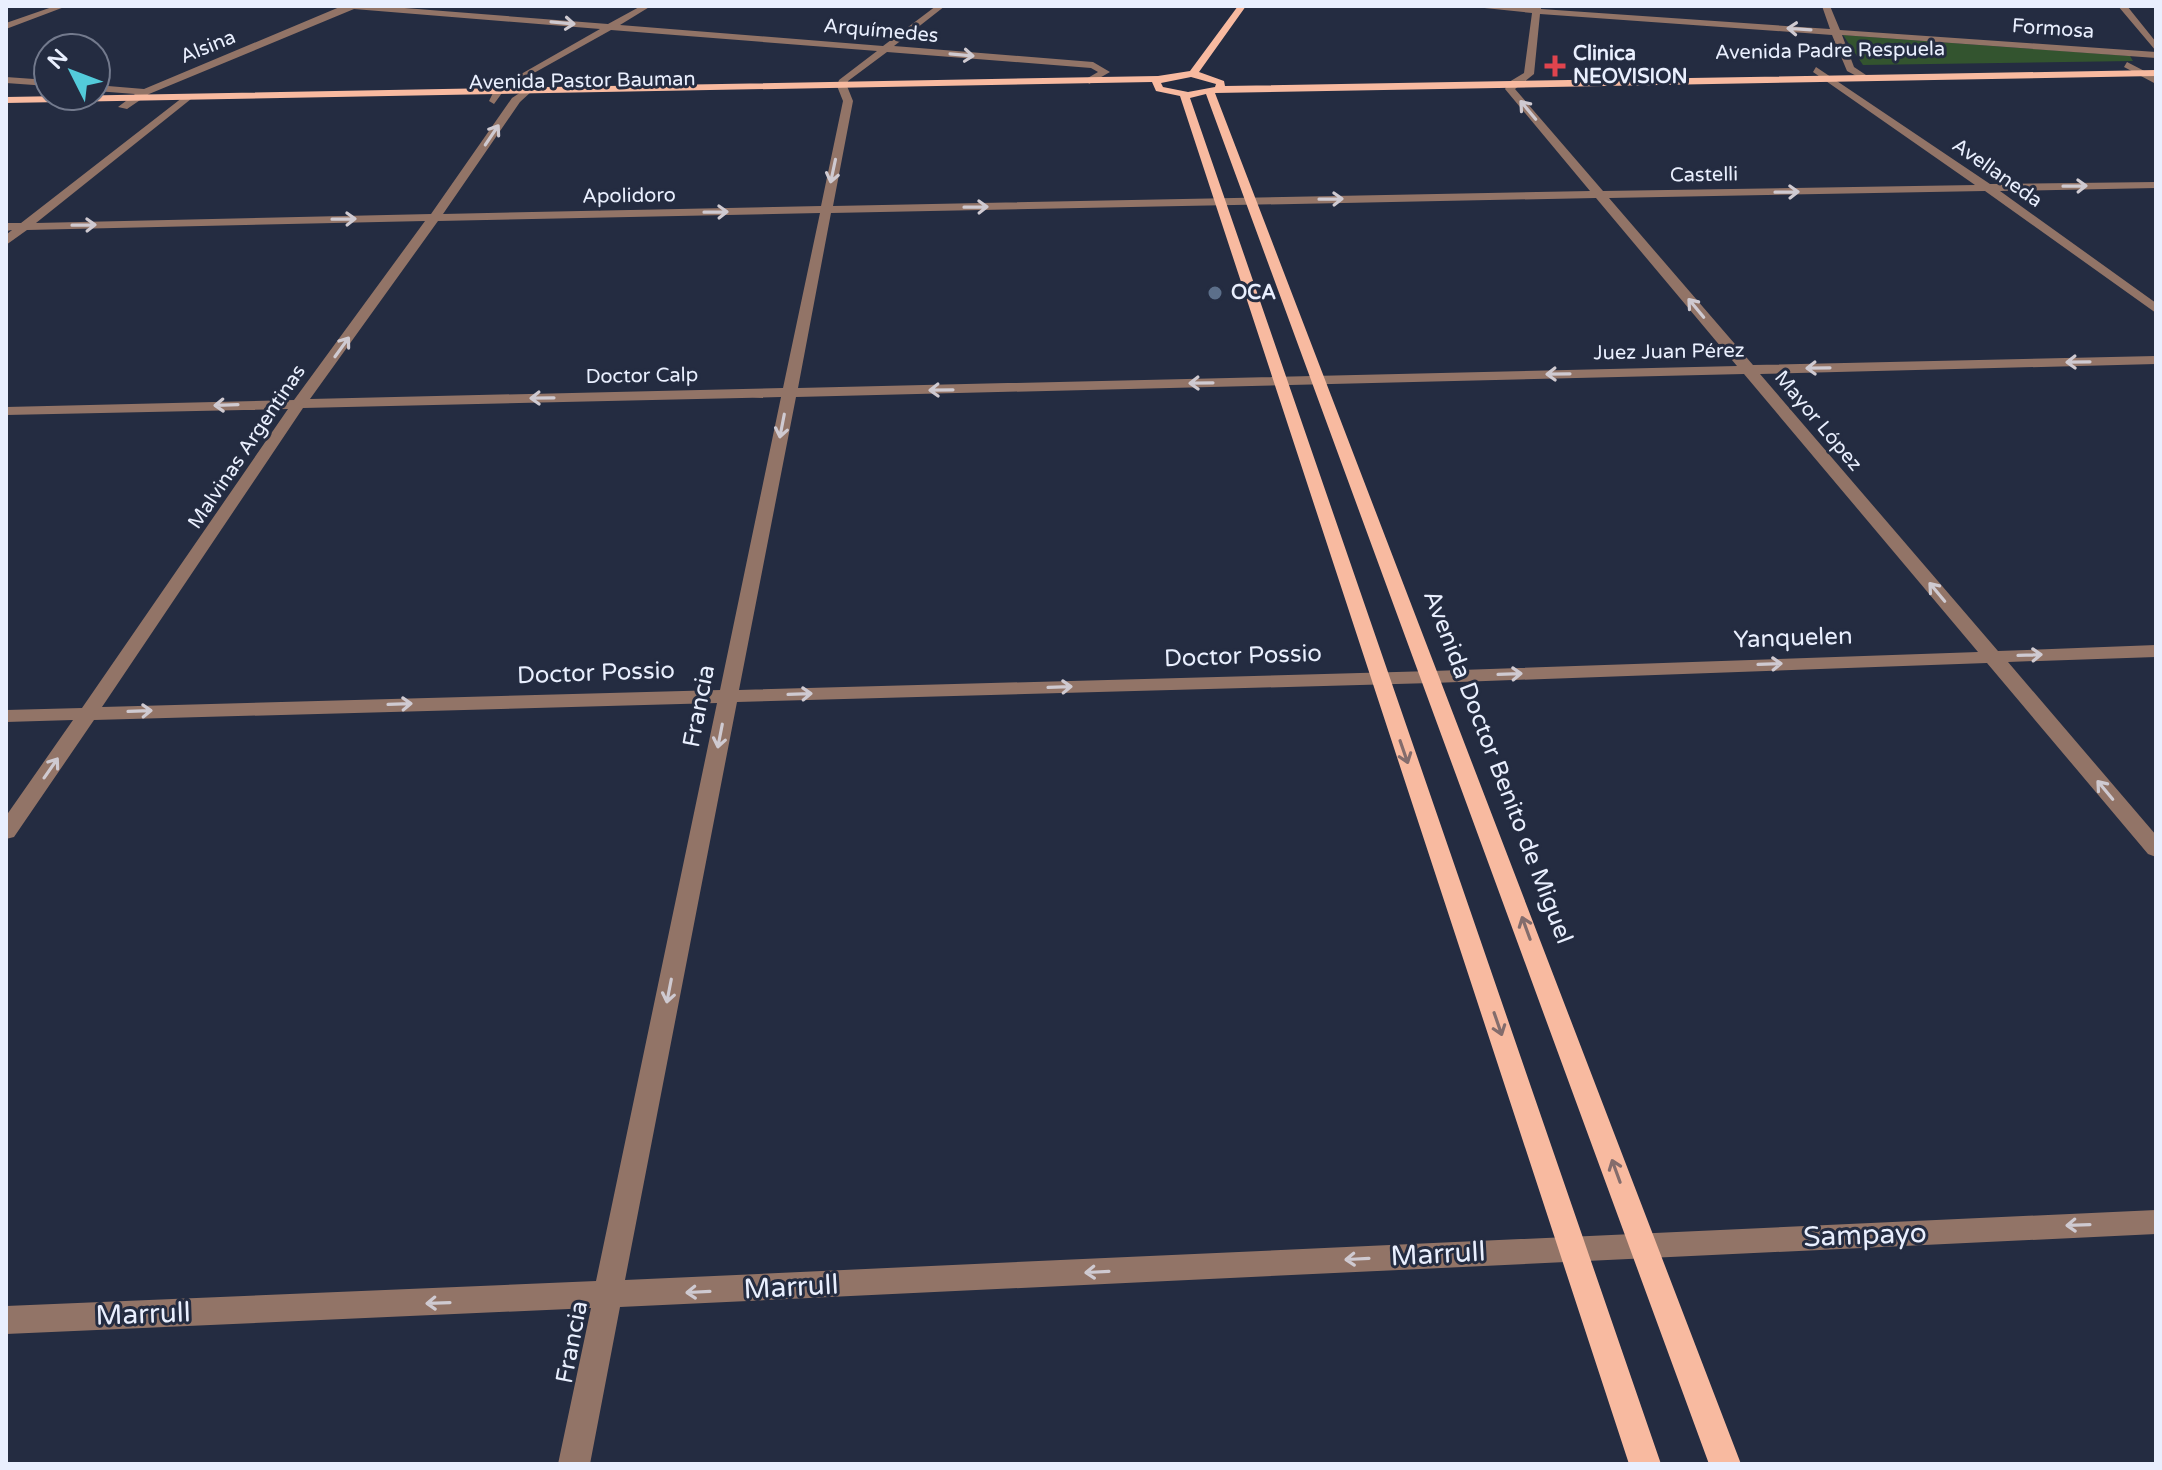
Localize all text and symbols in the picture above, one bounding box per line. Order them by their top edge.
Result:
street label: Arquímedes [823,14,939,48]
street label: Formosa [2011,14,2095,44]
one-way arrow [549,16,576,31]
one-way arrow [1786,21,1813,36]
street label: Alsina [177,25,239,69]
north arrow [32,32,112,112]
street label: Avenida Padre Respuela [1715,37,1945,65]
place label: Clinica NEOVISION [1573,42,1688,89]
text: N [42,44,73,75]
one-way arrow [948,48,975,63]
marker: Clinica NEOVISION [1544,55,1566,77]
street label: Avenida Pastor Bauman [468,67,696,95]
one-way arrow [1519,100,1537,121]
one-way arrow [484,124,501,146]
street label: Avellaneda [1947,133,2047,213]
one-way arrow [825,158,840,183]
street label: Castelli [1670,162,1738,188]
one-way arrow [2061,178,2088,194]
street label: Apolidoro [582,183,676,209]
one-way arrow [1773,184,1800,200]
one-way arrow [1317,191,1344,207]
one-way arrow [962,199,989,214]
one-way arrow [702,205,729,220]
one-way arrow [330,211,357,226]
one-way arrow [70,217,97,233]
place label: OCA [1231,281,1276,305]
marker: OCA [1206,284,1224,302]
one-way arrow [1687,299,1705,319]
one-way arrow [333,336,350,358]
street label: Juez Juan Pérez [1593,339,1745,365]
one-way arrow [2065,354,2092,370]
street label: Malvinas Argentinas [183,360,311,534]
one-way arrow [1805,361,1832,376]
street label: Doctor Calp [585,363,699,389]
street label: Mayor López [1769,366,1867,476]
one-way arrow [1545,367,1572,382]
one-way arrow [1188,375,1215,391]
one-way arrow [928,382,955,397]
one-way arrow [529,390,556,406]
one-way arrow [213,397,240,412]
one-way arrow [773,413,788,438]
one-way arrow [1928,582,1946,602]
street label: Avenida Doctor Benito de Miguel [1417,586,1579,948]
street label: Yanquelen [1733,621,1853,655]
street label: Doctor Possio [1164,639,1322,673]
one-way arrow [2016,648,2043,663]
street label: Doctor Possio [517,656,675,690]
one-way arrow [1756,657,1783,672]
street label: Francia [677,662,721,750]
one-way arrow [1496,666,1523,681]
one-way arrow [1046,679,1073,694]
one-way arrow [786,686,813,701]
one-way arrow [386,697,413,712]
one-way arrow [126,704,153,719]
one-way arrow [712,723,727,748]
one-way arrow [1398,739,1412,764]
one-way arrow [43,758,59,780]
one-way arrow [2097,780,2115,800]
one-way arrow [1518,916,1532,941]
one-way arrow [661,978,676,1003]
one-way arrow [1491,1011,1506,1036]
one-way arrow [1608,1159,1623,1184]
street label: Sampayo [1803,1216,1927,1254]
one-way arrow [2065,1218,2092,1233]
street label: Marrull [1390,1235,1486,1273]
one-way arrow [1344,1251,1371,1266]
one-way arrow [1084,1264,1111,1279]
street label: Marrull [743,1268,839,1306]
one-way arrow [685,1285,712,1300]
street label: Marrull [95,1295,191,1333]
one-way arrow [425,1296,452,1311]
street label: Francia [550,1298,594,1386]

